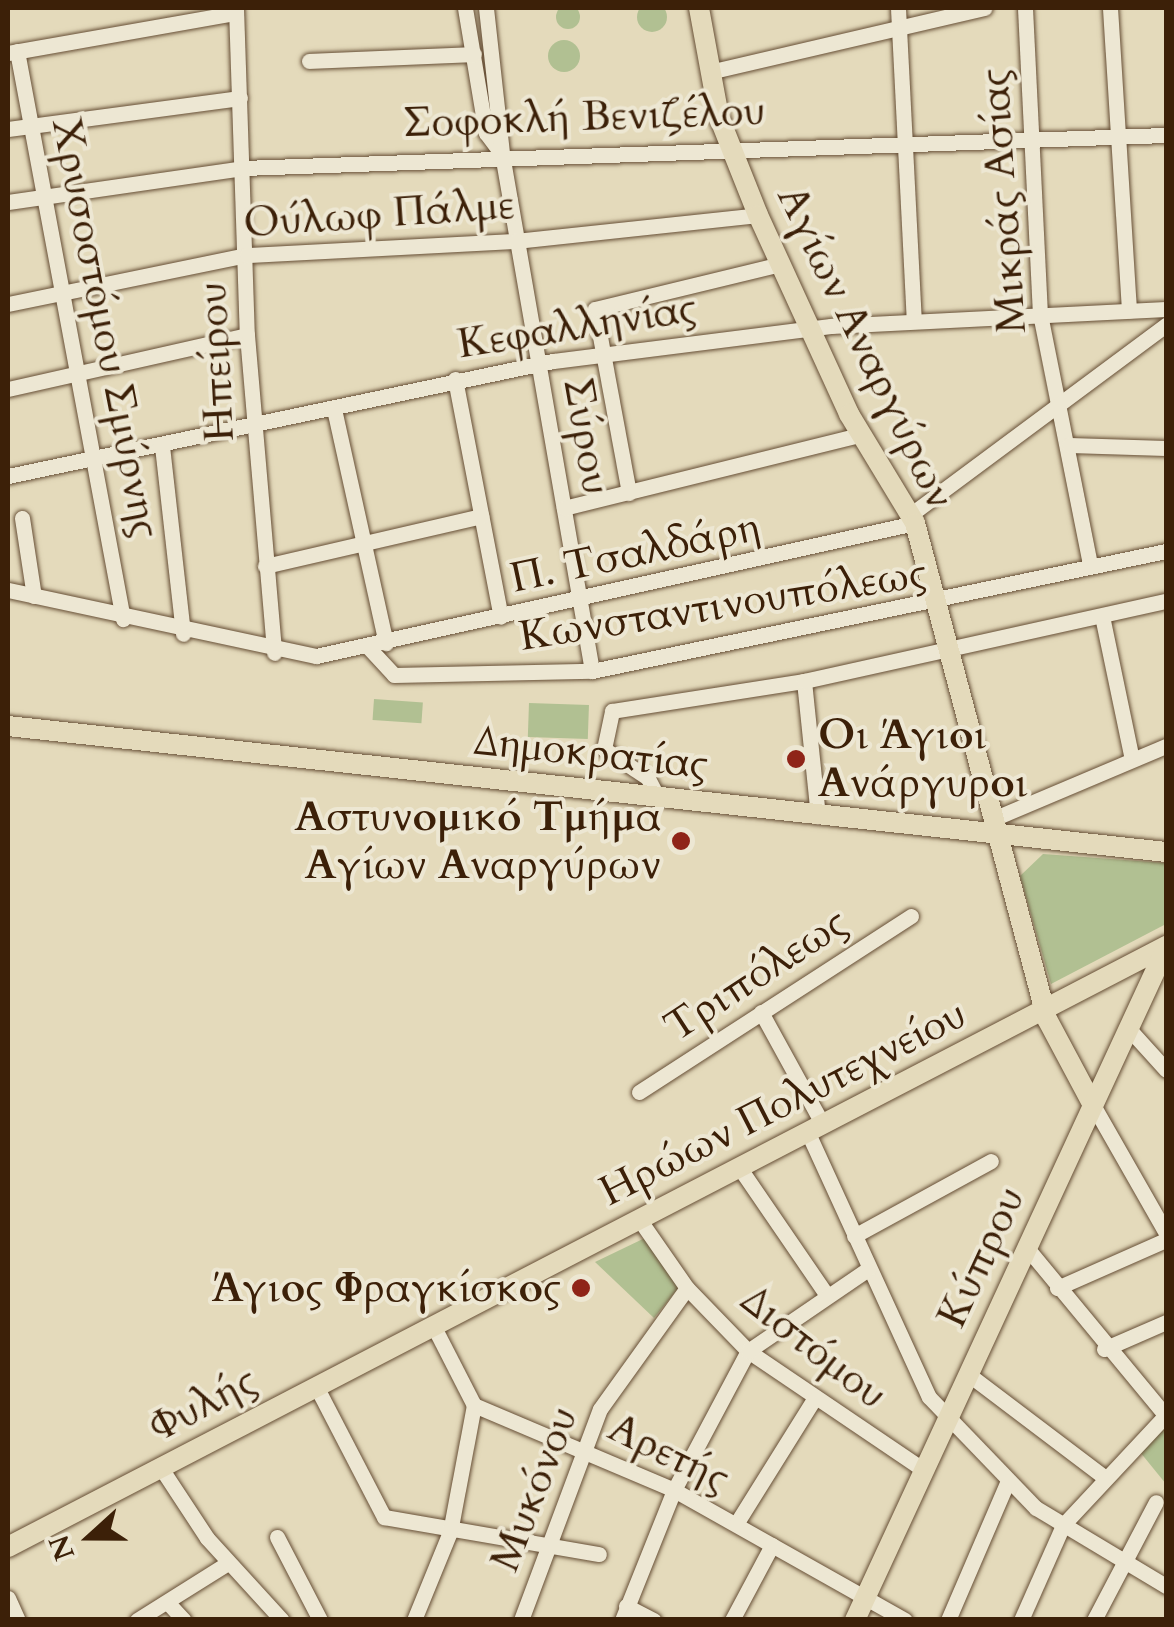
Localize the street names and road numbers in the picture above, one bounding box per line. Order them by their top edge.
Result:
street label: Μικράς Ασίας [969,67,1037,335]
street label: Σοφοκλή Βενιζέλου [402,85,766,149]
street label: Χρυσοστόμου Σμύρνης [41,114,171,542]
street label: Αγίων Αναργύρων [766,177,966,517]
street label: Ούλωφ Πάλμε [242,179,516,249]
street label: Ηπείρου [187,281,245,443]
street label: Κεφαλληνίας [454,282,700,370]
street label: Σύρου [552,374,622,498]
street label: Π. Τσαλδάρη [506,502,764,604]
street label: Κωνσταντινουπόλεως [516,548,930,662]
street label: Δημοκρατίας [472,716,710,790]
street label: Τριπόλεως [655,897,857,1053]
street label: Ηρώων Πολυτεχνείου [591,989,975,1217]
street label: Κύπρου [927,1179,1035,1335]
street label: Διστόμου [731,1274,897,1420]
street label: Φυλής [141,1355,265,1453]
street label: Μυκόνου [480,1400,588,1578]
street label: Αρετής [600,1402,738,1504]

